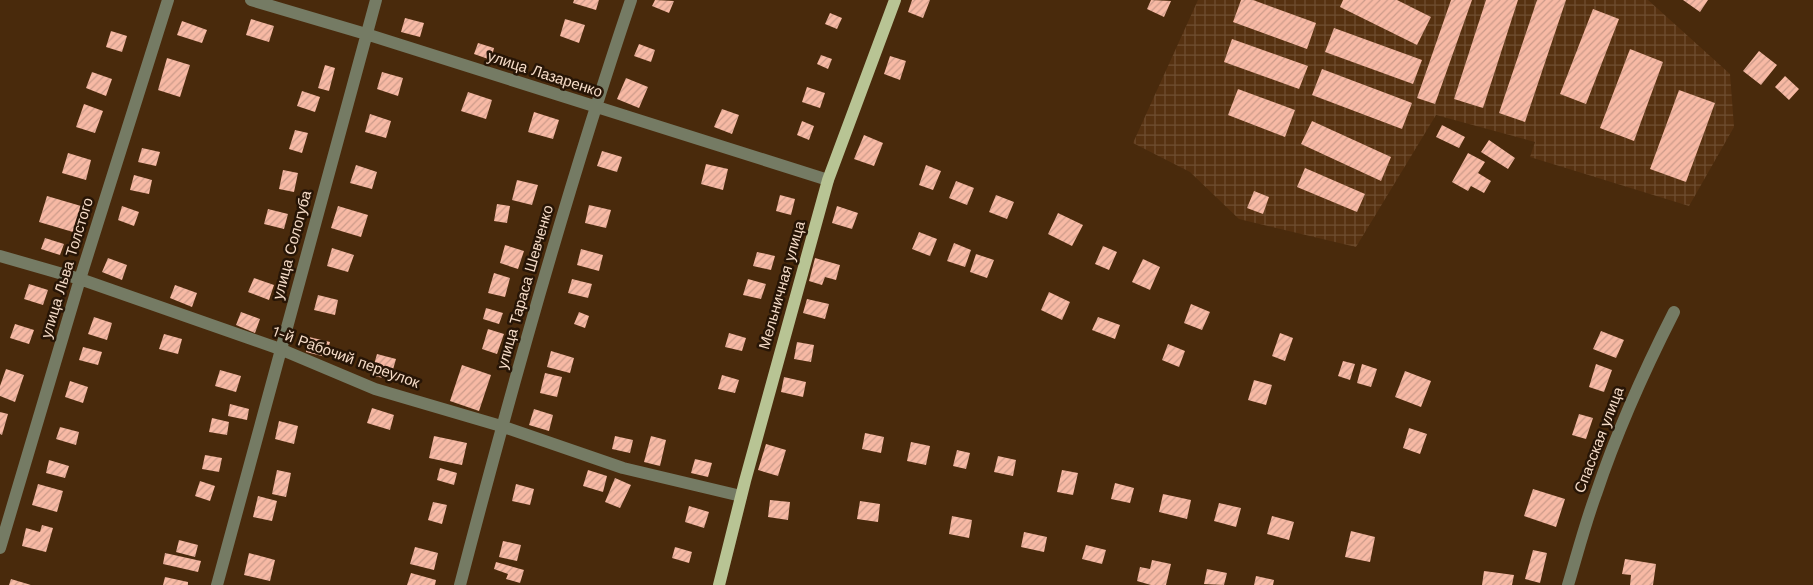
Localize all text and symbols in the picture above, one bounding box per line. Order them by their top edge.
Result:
street label: улица Лазаренко [485,47,605,101]
street label: улица Сологуба [269,188,315,302]
street label: улица Льва Толстого [37,196,97,340]
street label: улица Тараса Шевченко [493,203,557,371]
street label: Мельничная улица [755,218,809,351]
street label: 1-й Рабочий переулок [270,322,422,392]
street label: Спасская улица [1571,384,1628,496]

